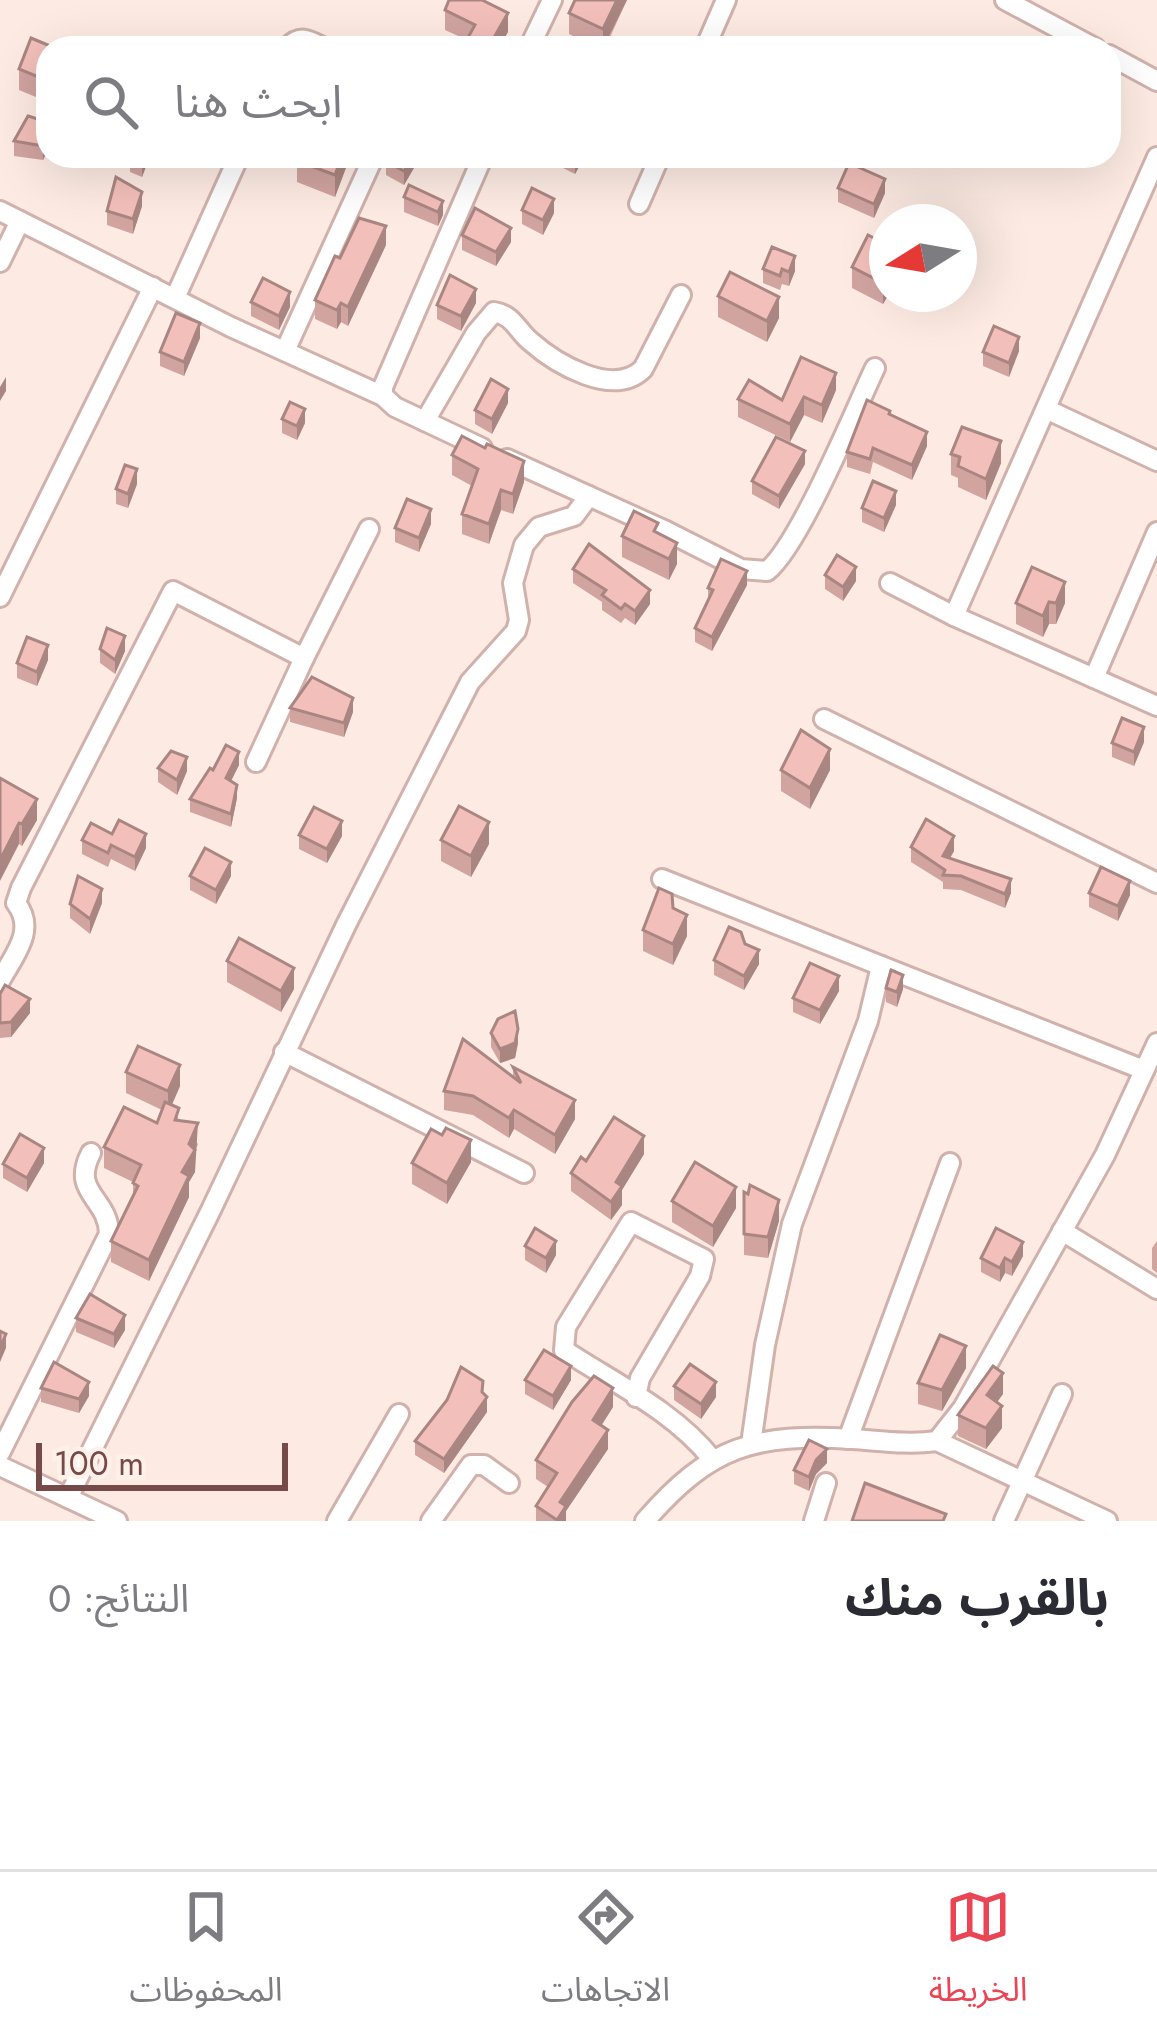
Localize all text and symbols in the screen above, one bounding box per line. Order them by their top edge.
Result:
search box [36,36,1121,168]
icon: search [78,69,144,135]
text: ابحث هنا [174,69,343,134]
north arrow [869,204,977,312]
scale bar [36,1437,288,1490]
text: 100 m [54,1440,144,1487]
text: بالقرب منك [845,1560,1109,1634]
text: النتائج: 0 [48,1570,189,1627]
tab: المحفوظات [129,1884,283,2025]
tab: الاتجاهات [541,1884,670,2025]
tab: الخريطة [929,1884,1028,2025]

